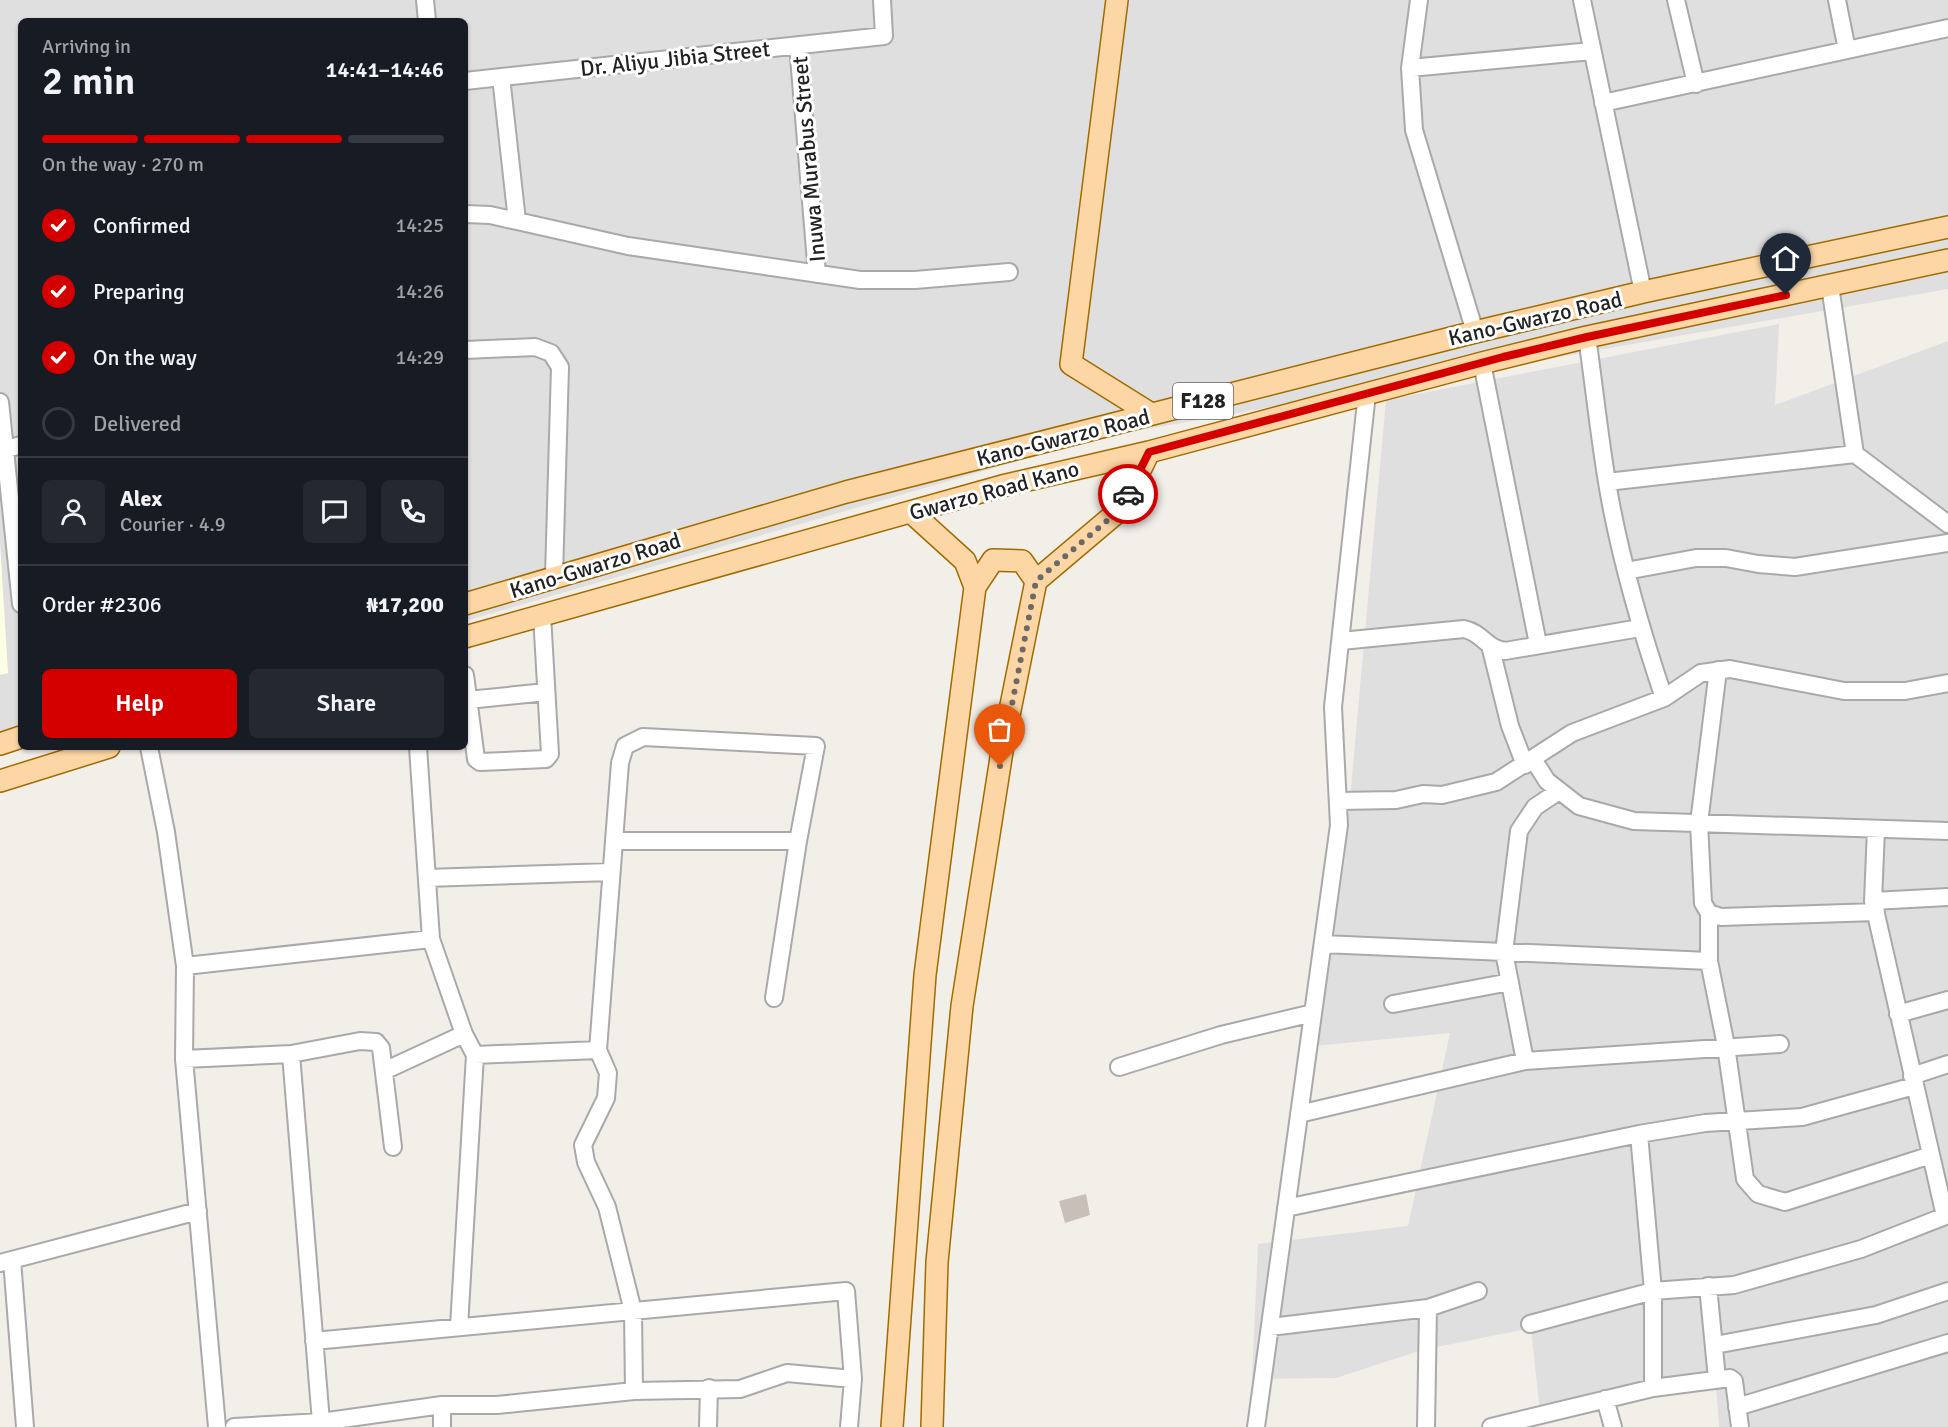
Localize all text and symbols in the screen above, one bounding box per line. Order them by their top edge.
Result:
text: Arriving in [42,34,131,59]
street label: Dr. Aliyu Jibia Street [579,35,772,82]
street label: Inuwa Murabus Street [786,55,831,263]
text: 14:41–14:46 [326,56,444,83]
text: 2 min [42,57,135,105]
text: On the way · 270 m [42,152,204,177]
icon: check [42,209,75,242]
text: Confirmed [93,212,191,239]
text: 14:25 [395,213,444,238]
pin [1760,233,1811,295]
icon: home [1769,242,1802,275]
icon: check [42,275,75,308]
text: Preparing [93,278,185,305]
text: 14:26 [395,279,444,304]
street label: Kano-Gwarzo Road [1446,285,1625,352]
icon: check [42,341,75,374]
text: On the way [93,344,197,371]
text: 14:29 [395,345,444,370]
road number: F128 [1173,383,1233,419]
street label: Kano-Gwarzo Road [974,403,1153,472]
text: Delivered [93,410,181,437]
street label: Gwarzo Road Kano [906,455,1082,526]
courier [1098,464,1158,524]
icon: car [1112,478,1145,511]
button: person [42,480,105,543]
button: chat [303,480,366,543]
button: phone [381,480,444,543]
text: Alex [120,485,162,512]
text: Courier · 4.9 [120,512,226,537]
street label: Kano-Gwarzo Road [506,527,684,604]
text: Order #2306 [42,591,162,618]
text: ₦17,200 [366,591,444,618]
button: Help [42,669,237,738]
button: Share [249,669,444,738]
pin [974,704,1025,766]
icon: bag [983,713,1016,746]

